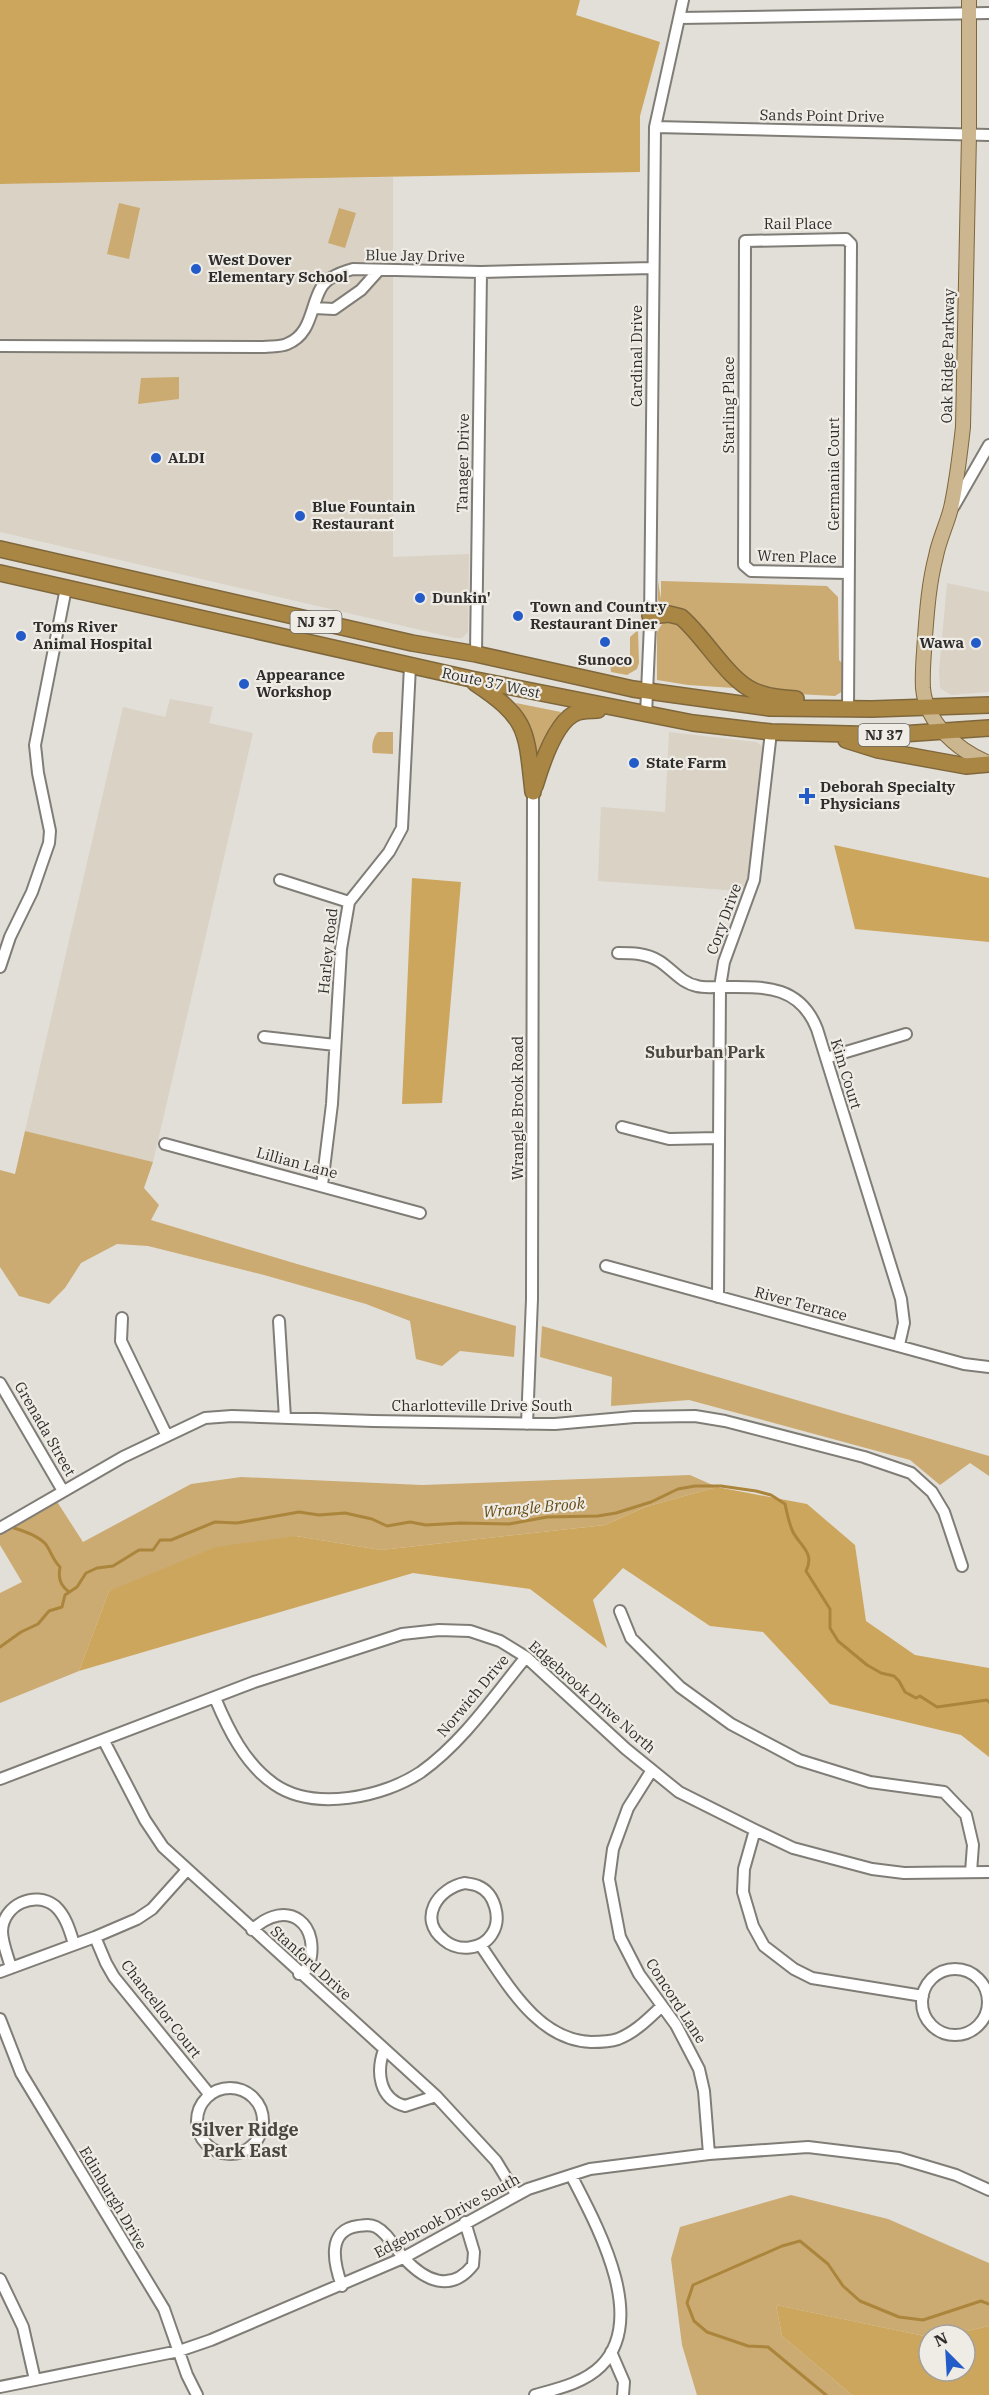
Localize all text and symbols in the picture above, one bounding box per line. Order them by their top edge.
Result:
street label: Sands Point Drive [759,105,885,126]
street label: Rail Place [764,214,832,233]
street label: Blue Jay Drive [365,245,465,266]
place label: West Dover Elementary School [208,250,348,286]
marker: West Dover Elementary School [189,262,203,276]
street label: Oak Ridge Parkway [937,288,958,424]
street label: Cardinal Drive [627,305,646,407]
street label: Starling Place [719,356,738,454]
street label: Tanager Drive [452,413,473,513]
street label: Germania Court [824,417,843,531]
place label: ALDI [168,448,205,467]
marker: ALDI [149,451,163,465]
place label: Blue Fountain Restaurant [312,497,416,533]
marker: Blue Fountain Restaurant [293,509,307,523]
street label: Wren Place [757,546,837,567]
place label: Dunkin' [432,588,491,607]
marker: Dunkin' [413,591,427,605]
place label: Town and Country Restaurant Diner [530,597,667,633]
marker: Town and Country Restaurant Diner [511,609,525,623]
road number: NJ 37 [290,611,342,633]
place label: Toms River Animal Hospital [33,617,152,653]
marker: Toms River Animal Hospital [14,629,28,643]
place label: Wawa [920,633,964,652]
marker: Sunoco [598,635,612,649]
marker: Wawa [969,636,983,650]
place label: Sunoco [578,650,633,669]
street label: Route 37 West [440,663,542,702]
place label: Appearance Workshop [256,665,345,701]
marker: Appearance Workshop [237,677,251,691]
road number: NJ 37 [858,724,910,746]
place label: State Farm [646,753,727,772]
marker: State Farm [627,756,641,770]
place label: Deborah Specialty Physicians [820,777,956,813]
marker: Deborah Specialty Physicians [798,787,816,805]
street label: Cory Drive [702,881,745,957]
street label: Harley Road [314,907,341,995]
street label: Wrangle Brook Road [508,1036,527,1180]
street label: Kim Court [827,1036,866,1111]
district label: Suburban Park [645,1042,765,1062]
street label: Lillian Lane [254,1143,340,1182]
street label: River Terrace [753,1282,850,1325]
street label: Grenada Street [11,1378,80,1479]
street label: Charlotteville Drive South [391,1396,573,1415]
water label: Wrangle Brook [482,1493,586,1521]
street label: Edgebrook Drive North [525,1636,660,1757]
street label: Norwich Drive [433,1651,513,1741]
street label: Stanford Drive [267,1921,356,2004]
street label: Concord Lane [642,1955,711,2047]
street label: Chancellor Court [117,1956,206,2062]
district label: Silver Ridge Park East [191,2118,299,2162]
street label: Edinburgh Drive [75,2143,152,2253]
street label: Edgebrook Drive South [371,2169,523,2262]
north arrow [917,2323,977,2383]
text: N [931,2328,951,2351]

